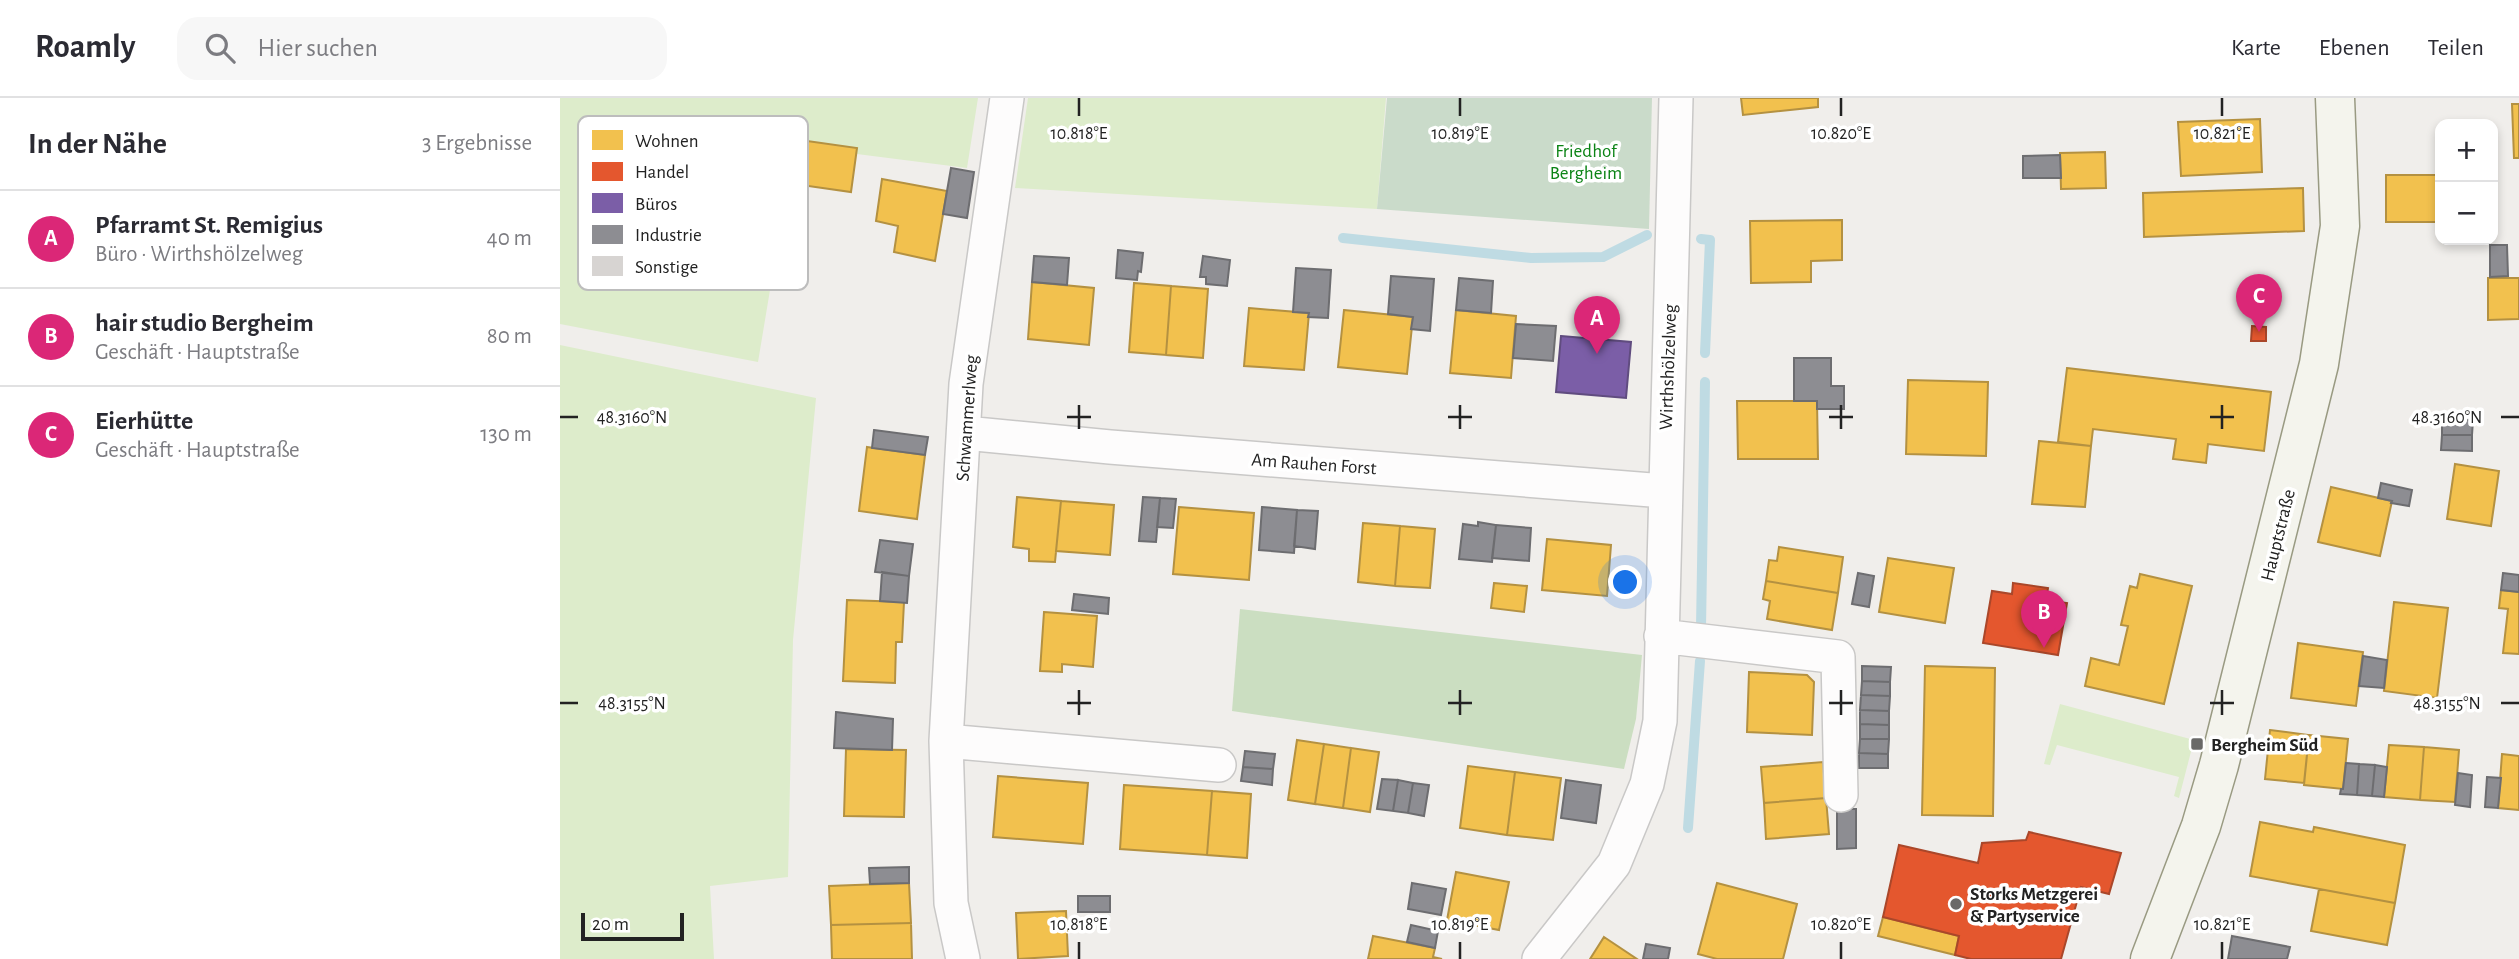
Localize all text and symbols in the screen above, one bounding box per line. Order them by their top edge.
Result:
search box [177,17,667,80]
icon: search [201,29,239,67]
text: Roamly [35,31,135,64]
text: Hier suchen [257,35,378,61]
text: Karte [2231,36,2281,60]
text: Ebenen [2319,36,2390,60]
text: Teilen [2428,36,2484,60]
legend [578,116,808,290]
map controls [2435,119,2498,245]
button: + [2435,119,2498,182]
text: 10.818°E [1050,125,1108,143]
text: 10.819°E [1432,125,1489,143]
text: 10.820°E [1811,125,1871,143]
text: 10.821°E [2194,125,2251,143]
text: In der Nähe [28,129,167,159]
text: 3 Ergebnisse [422,132,532,155]
text: Wohnen [635,132,699,151]
park label: Friedhof Bergheim [1550,142,1622,183]
text: Handel [635,163,689,182]
button: − [2435,182,2498,245]
text: Büros [635,195,677,214]
text: Pfarramt St. Remigius [95,212,323,238]
text: Industrie [635,226,702,245]
text: A [44,227,58,250]
text: 40 m [487,227,532,250]
text: Büro · Wirthshölzelweg [95,243,303,266]
text: Sonstige [635,258,698,277]
pin: C [2236,274,2282,332]
pin: A [1574,296,1620,354]
street label: Wirthshölzelweg [1657,303,1680,430]
text: hair studio Bergheim [95,310,314,336]
text: B [44,325,58,348]
text: 80 m [487,325,532,348]
text: Geschäft · Hauptstraße [95,341,300,364]
street label: Schwammerlweg [954,354,981,482]
text: Eierhütte [95,408,193,434]
text: 48.3160°N [597,409,667,427]
text: 48.3160°N [2412,409,2482,427]
text: C [45,423,57,446]
text: 130 m [480,423,532,446]
text: Geschäft · Hauptstraße [95,439,300,462]
street label: Am Rauhen Forst [1251,451,1377,478]
street label: Hauptstraße [2258,487,2299,583]
your location [1608,565,1642,599]
pin: B [2021,590,2067,648]
text: 48.3155°N [598,695,666,713]
text: 48.3155°N [2413,695,2481,713]
marker: Bergheim Süd [2189,736,2205,752]
place label: Bergheim Süd [2211,736,2319,755]
place label: Storks Metzgerei & Partyservice [1970,885,2098,926]
marker: Storks Metzgerei & Partyservice [1948,896,1964,912]
scale bar [581,910,684,942]
text: 20 m [592,915,629,934]
text: 10.818°E [1050,916,1108,934]
text: 10.819°E [1432,916,1489,934]
text: 10.820°E [1811,916,1871,934]
text: 10.821°E [2194,916,2251,934]

